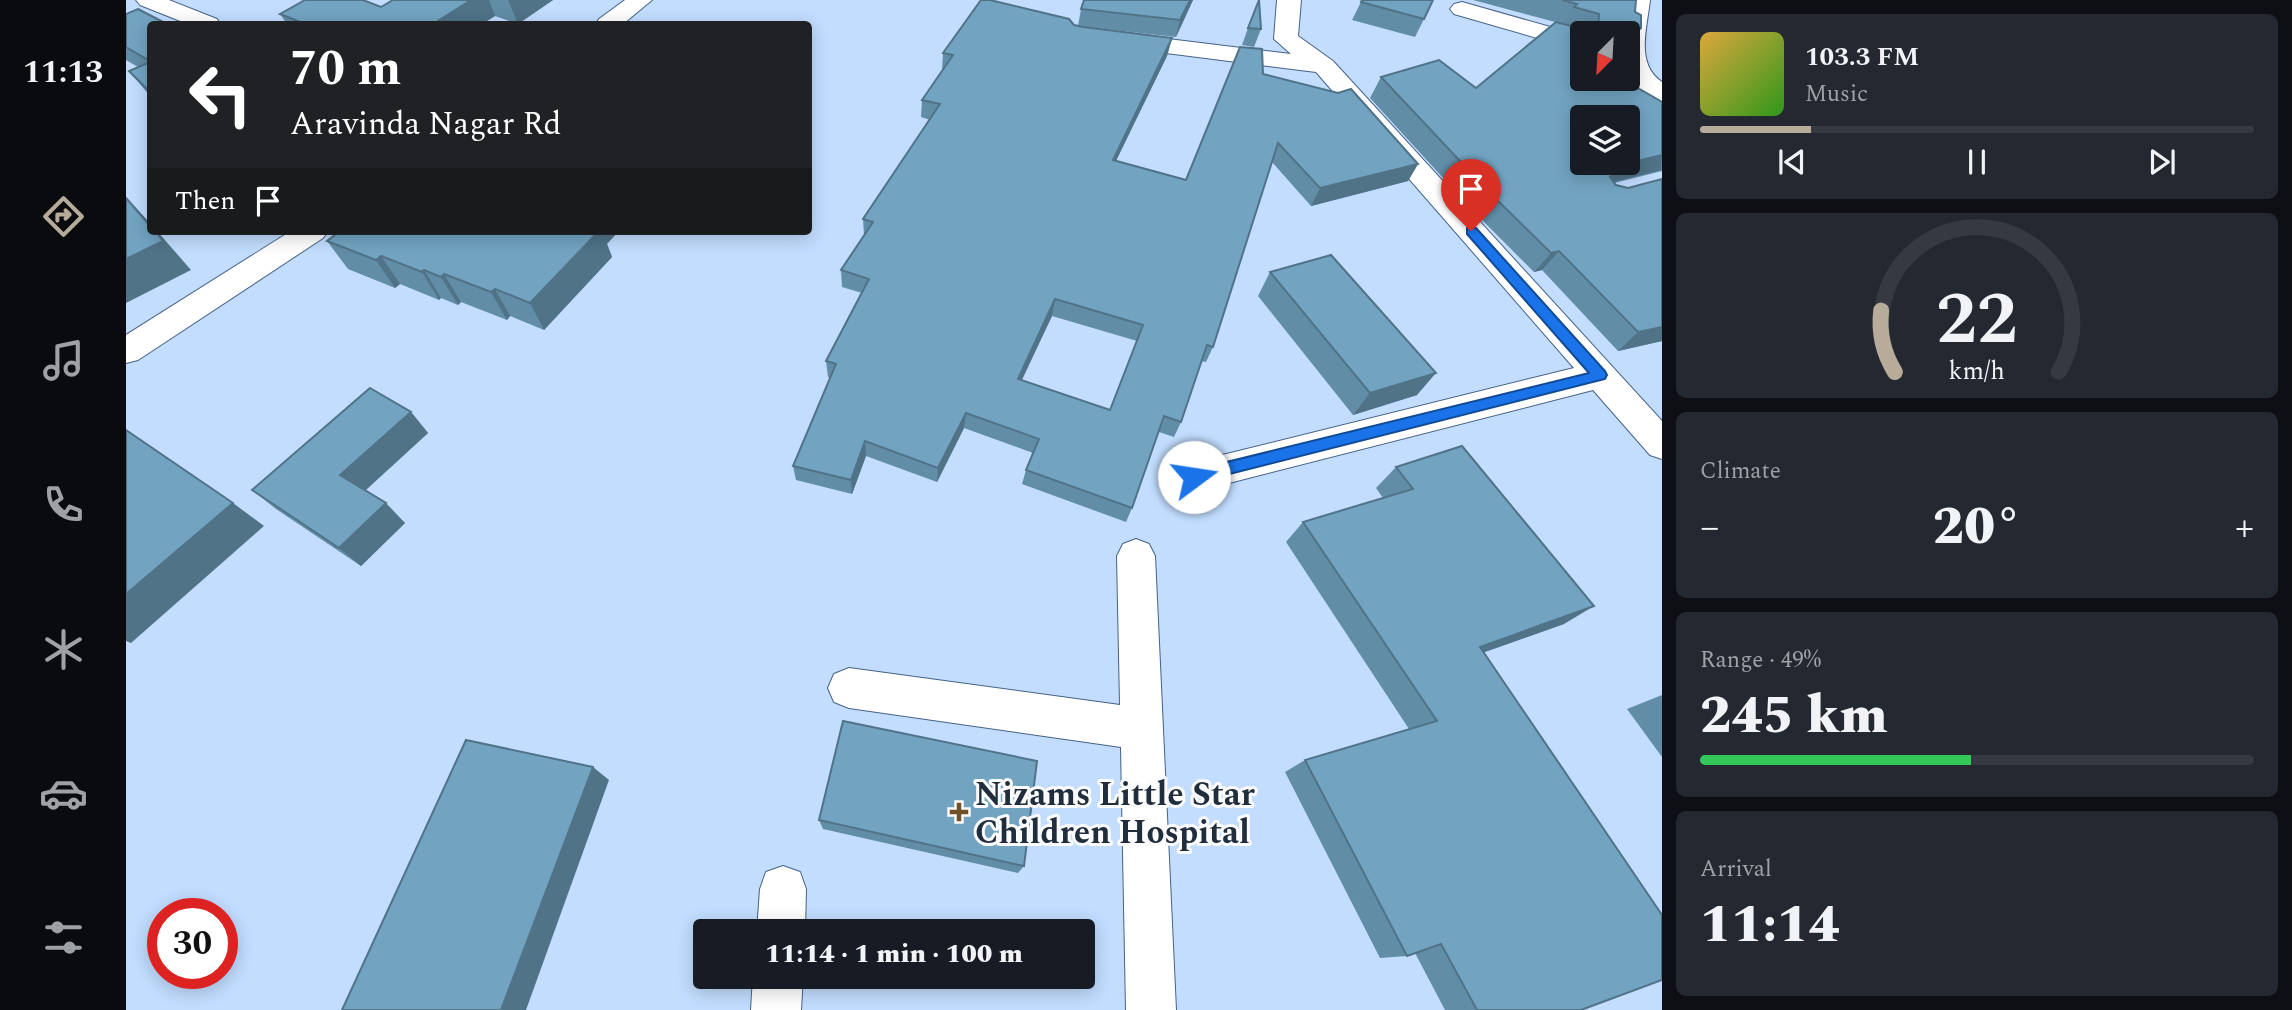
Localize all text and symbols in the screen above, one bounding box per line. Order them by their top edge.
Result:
north arrow [1570,21,1640,91]
map controls [1570,21,1640,175]
text: 70 m [290,32,401,107]
text: 103.3 FM [1805,37,1919,77]
text: 11:13 [23,48,103,97]
icon: left [175,49,266,140]
text: Music [1805,77,1868,112]
text: Aravinda Nagar Rd [290,100,562,149]
button: layers [1570,105,1640,175]
icon: previous [1773,143,1811,181]
icon: pause [1958,143,1996,181]
icon: next [2143,143,2181,181]
pin [1441,159,1501,231]
icon: arrive [1452,170,1490,208]
text: Then [175,181,235,221]
icon: arrive [249,182,287,220]
icon: directions [39,192,88,241]
text: 22 [1936,265,2018,376]
icon: music [39,336,88,385]
text: km/h [1949,353,2005,391]
position arrow [1157,440,1231,514]
text: Climate [1700,454,1781,489]
icon: phone [39,480,88,529]
text: 20° [1933,488,2021,567]
text: − [1700,499,1719,557]
text: + [2235,499,2254,557]
icon: climate [39,625,88,674]
text: Range · 49% [1700,643,1821,678]
text: 245 km [1700,677,1888,756]
icon: car [39,769,88,818]
place label: Nizams Little Star Children Hospital [975,770,1255,858]
marker: Nizams Little Star Children Hospital [949,802,969,822]
text: Arrival [1700,852,1772,887]
text: 11:14 [1700,886,1839,965]
speed limit sign: 30 [147,898,238,989]
icon: filters [39,913,88,962]
text: 11:14 · 1 min · 100 m [765,934,1023,974]

